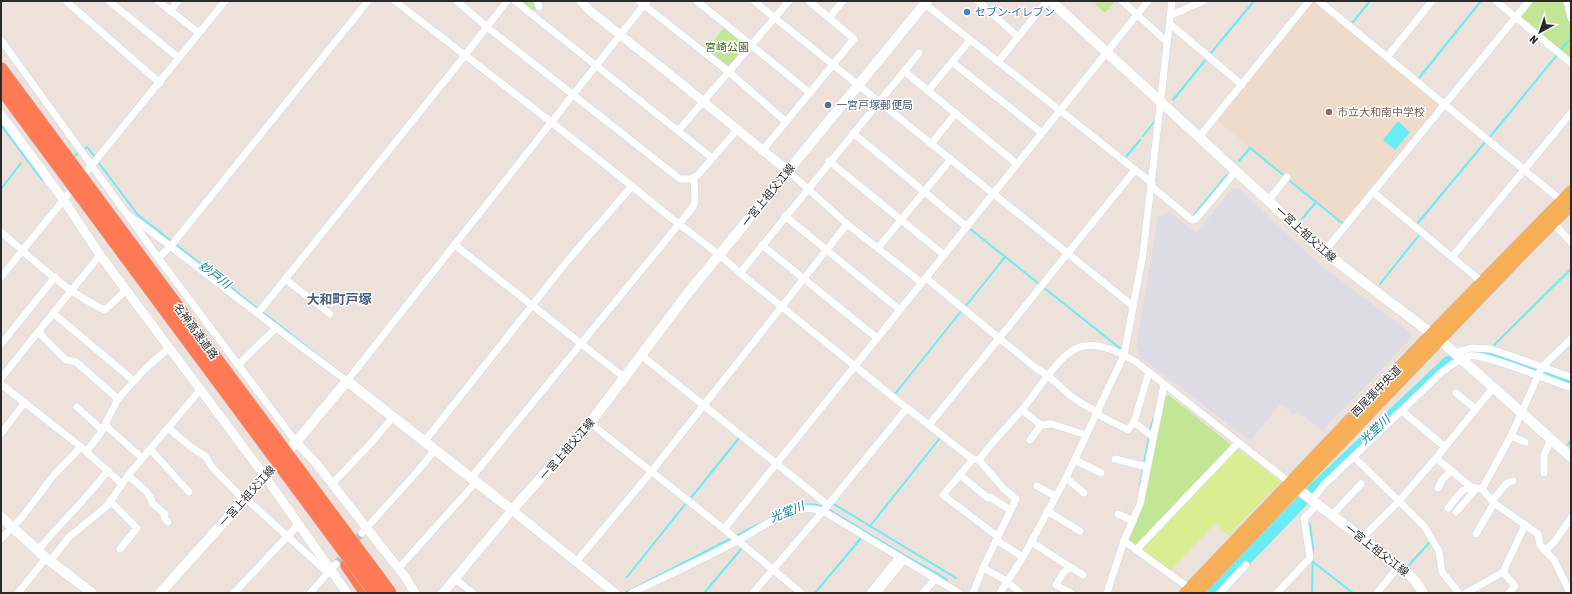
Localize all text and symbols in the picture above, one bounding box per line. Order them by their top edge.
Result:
place label: セブン-イレブン [975,6,1055,18]
marker: セブン-イレブン [962,7,972,17]
north arrow [1520,12,1560,52]
text: N [1527,33,1540,46]
park label: 宮崎公園 [705,41,749,53]
place label: 一宮戸塚郵便局 [836,99,913,111]
marker: 一宮戸塚郵便局 [823,100,833,110]
place label: 市立大和南中学校 [1337,106,1425,118]
marker: 市立大和南中学校 [1324,107,1334,117]
street label: 一宮上祖父江線 [739,161,797,229]
street label: 一宮上祖父江線 [1273,204,1339,264]
water label: 妙戸川 [197,258,235,293]
district label: 大和町戸塚 [306,292,372,307]
street label: 名神高速道路 [172,301,220,361]
street label: 西尾張中央道 [1349,363,1403,419]
water label: 光堂川 [1357,411,1394,447]
street label: 一宮上祖父江線 [537,416,597,482]
street label: 一宮上祖父江線 [217,463,277,529]
water label: 光堂川 [768,498,808,525]
street label: 一宮上祖父江線 [1343,522,1411,578]

